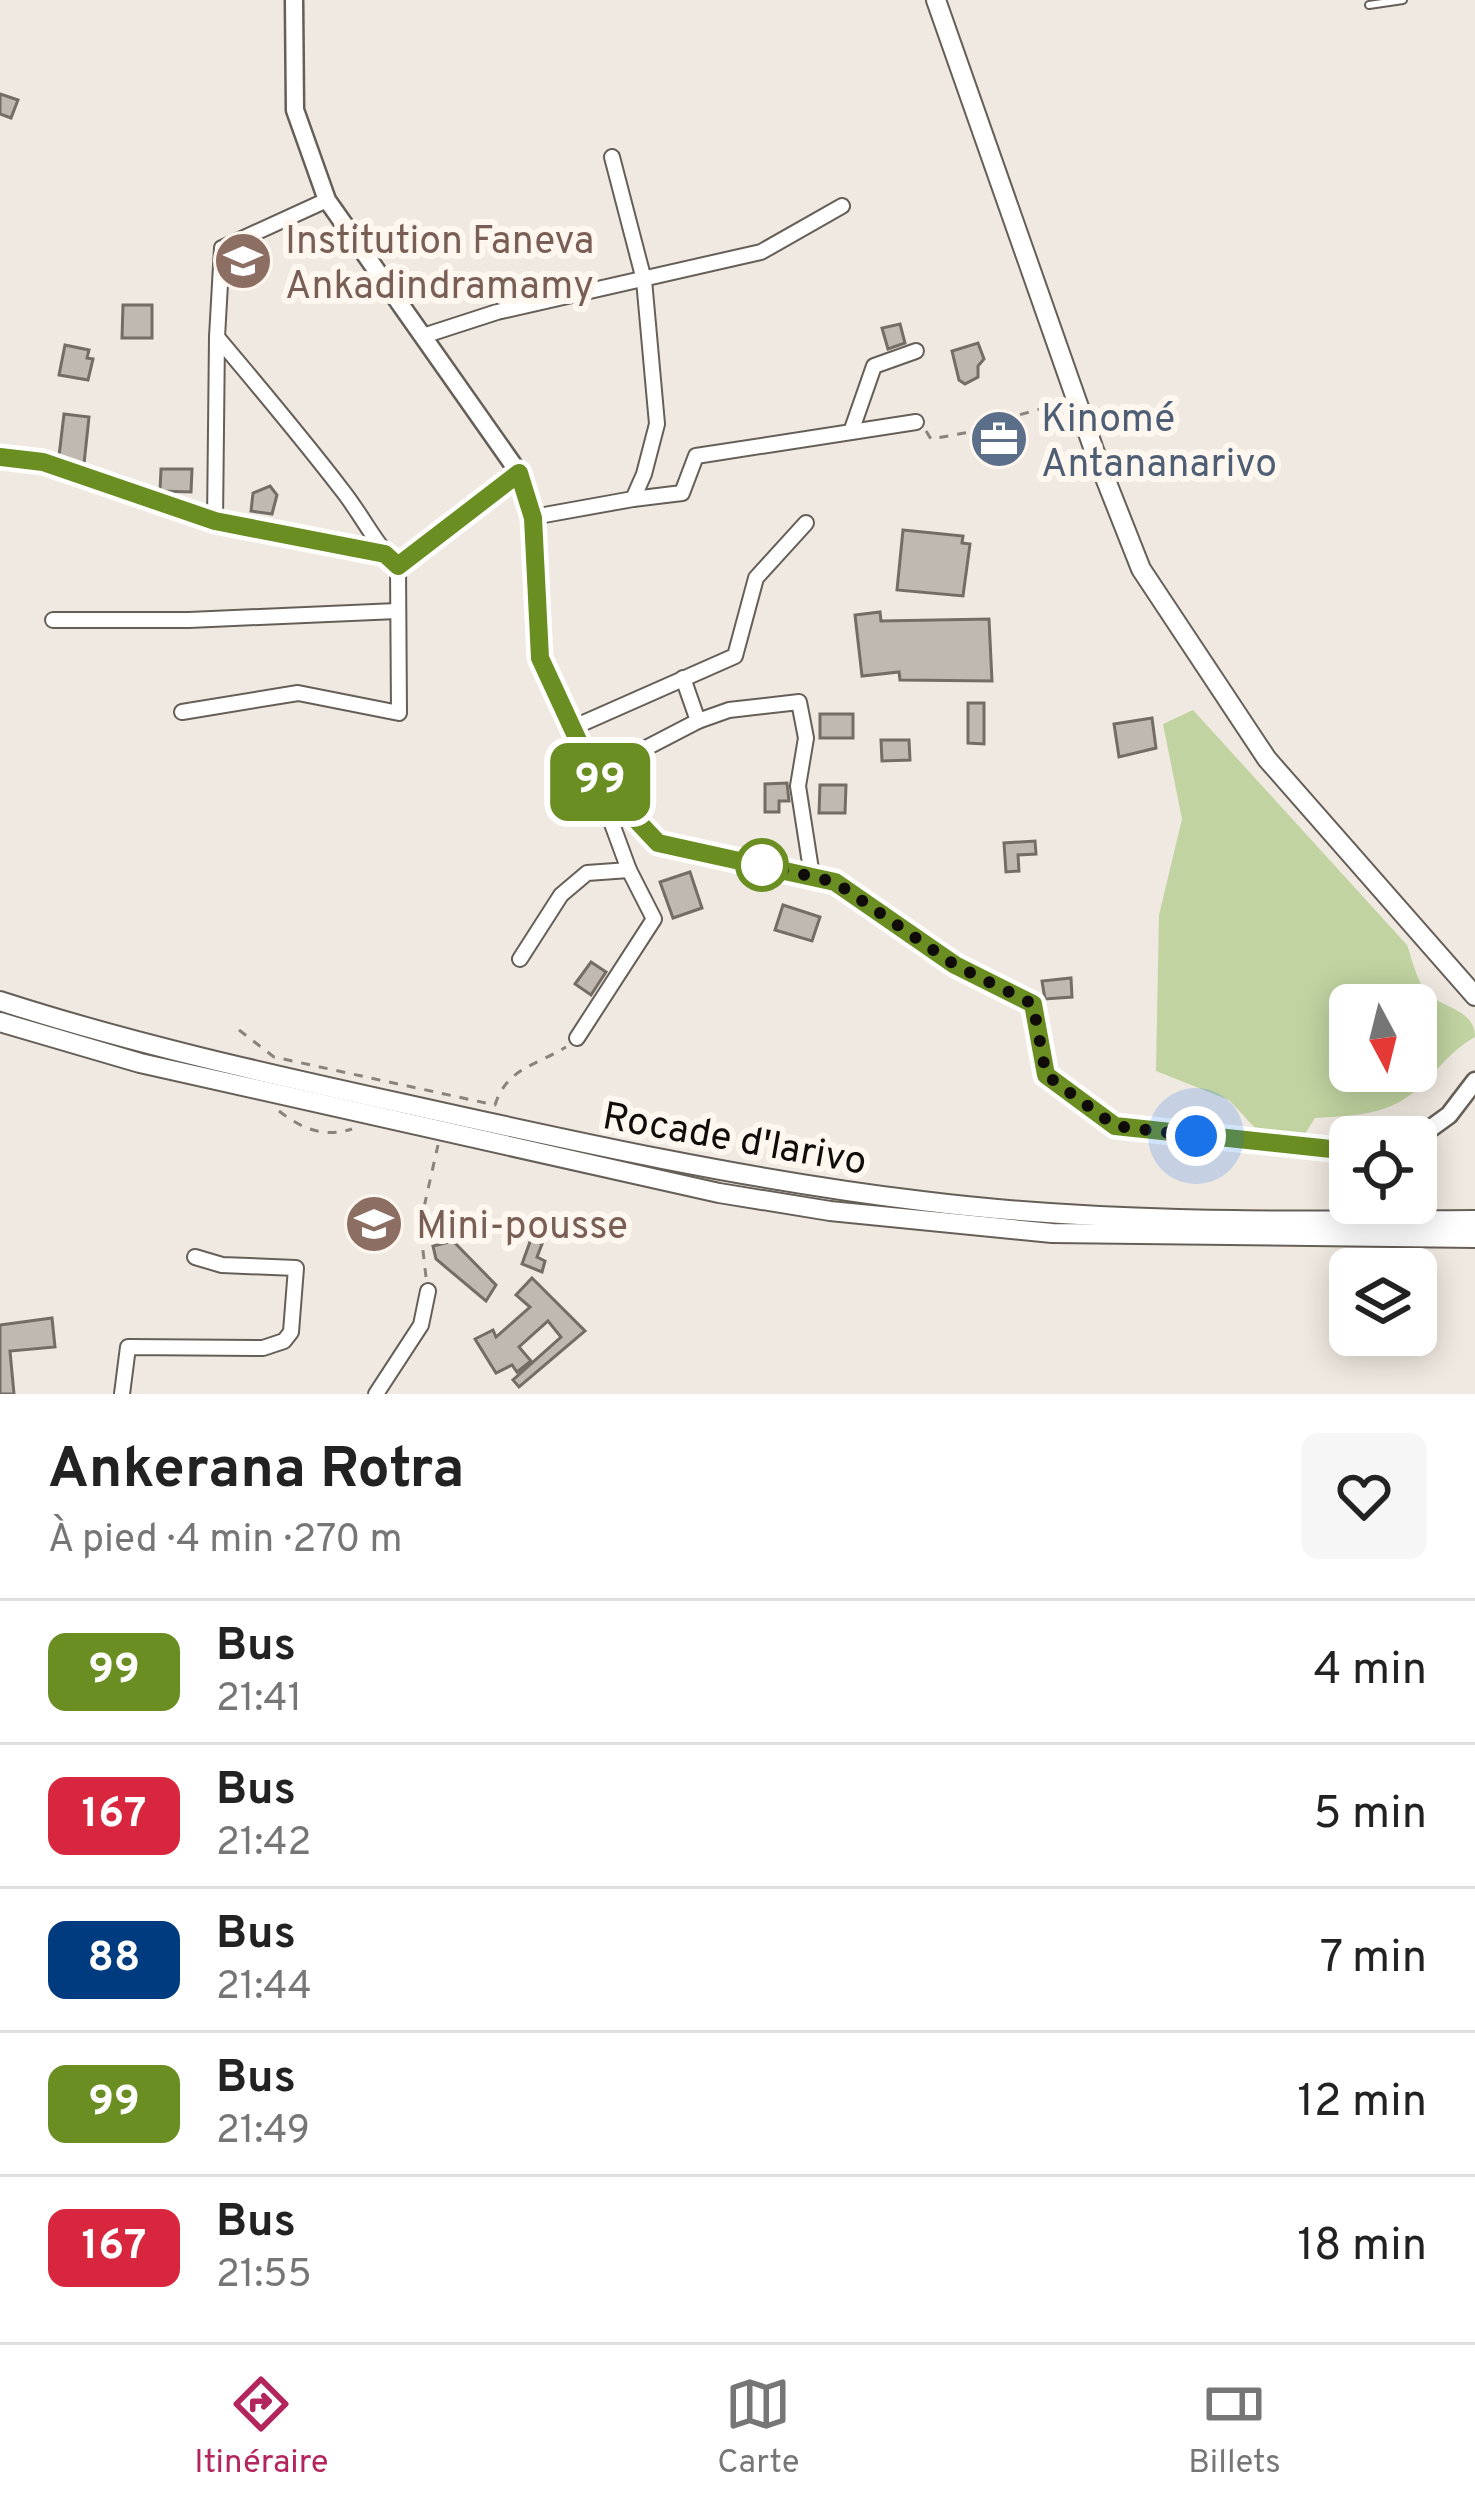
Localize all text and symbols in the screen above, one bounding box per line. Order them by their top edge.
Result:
place label: Institution Faneva Ankadindramamy [285,219,594,313]
school or university icon: Institution Faneva Ankadindramamy [212,230,274,292]
place label: Kinomé Antananarivo [1041,397,1277,491]
office icon: Kinomé Antananarivo [968,408,1030,470]
line badge: 99 [546,743,654,821]
text: 99 [574,755,626,808]
unlabelled marker [737,840,787,890]
north arrow [1329,984,1437,1092]
map controls [1329,984,1437,1356]
street label: Rocade d'Iarivo [598,1094,870,1189]
your location [1166,1106,1226,1166]
button: locate [1329,1116,1437,1224]
school or university icon: Mini-pousse [343,1193,405,1255]
place label: Mini-pousse [416,1204,628,1253]
button: layers [1329,1248,1437,1356]
button: heart [1301,1433,1427,1559]
text: Ankerana Rotra [48,1436,464,1508]
text: À pied · 4 min · 270 m [48,1517,402,1566]
text: Bus [216,1619,296,1676]
text: 4 min [1314,1643,1427,1700]
text: 99 [88,1645,140,1698]
text: 21:41 [216,1676,302,1725]
text: Bus [216,1763,296,1820]
text: 5 min [1314,1787,1427,1844]
text: 167 [81,1789,147,1842]
text: 21:42 [216,1820,311,1869]
text: Bus [216,1907,296,1964]
text: 7 min [1320,1931,1427,1988]
text: 88 [88,1933,140,1986]
text: 21:44 [216,1964,312,2013]
text: Bus [216,2051,296,2108]
text: 12 min [1297,2075,1427,2132]
text: 99 [88,2077,140,2130]
text: 21:49 [216,2108,310,2157]
text: Bus [216,2195,296,2252]
text: 18 min [1297,2219,1427,2276]
text: 167 [81,2221,147,2274]
text: 21:55 [216,2252,312,2301]
tab: Itinéraire [194,2371,328,2485]
tab: Carte [717,2371,800,2485]
tab: Billets [1188,2371,1281,2485]

